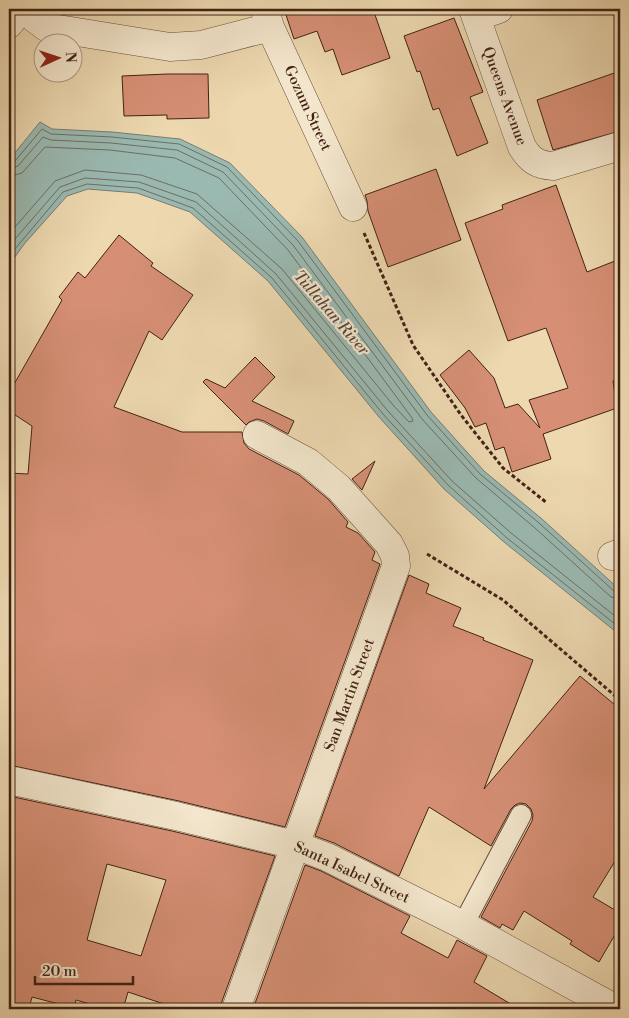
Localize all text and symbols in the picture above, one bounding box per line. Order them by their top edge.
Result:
north arrow [32,32,82,82]
street label: Queens Avenue [478,44,531,148]
text: N [61,51,79,63]
street label: Gozum Street [279,62,336,155]
water label: Tullahan River [289,266,374,360]
street label: San Martin Street [320,635,379,754]
street label: Santa Isabel Street [291,837,413,908]
scale bar [35,953,132,985]
text: 20 m [42,962,77,981]

